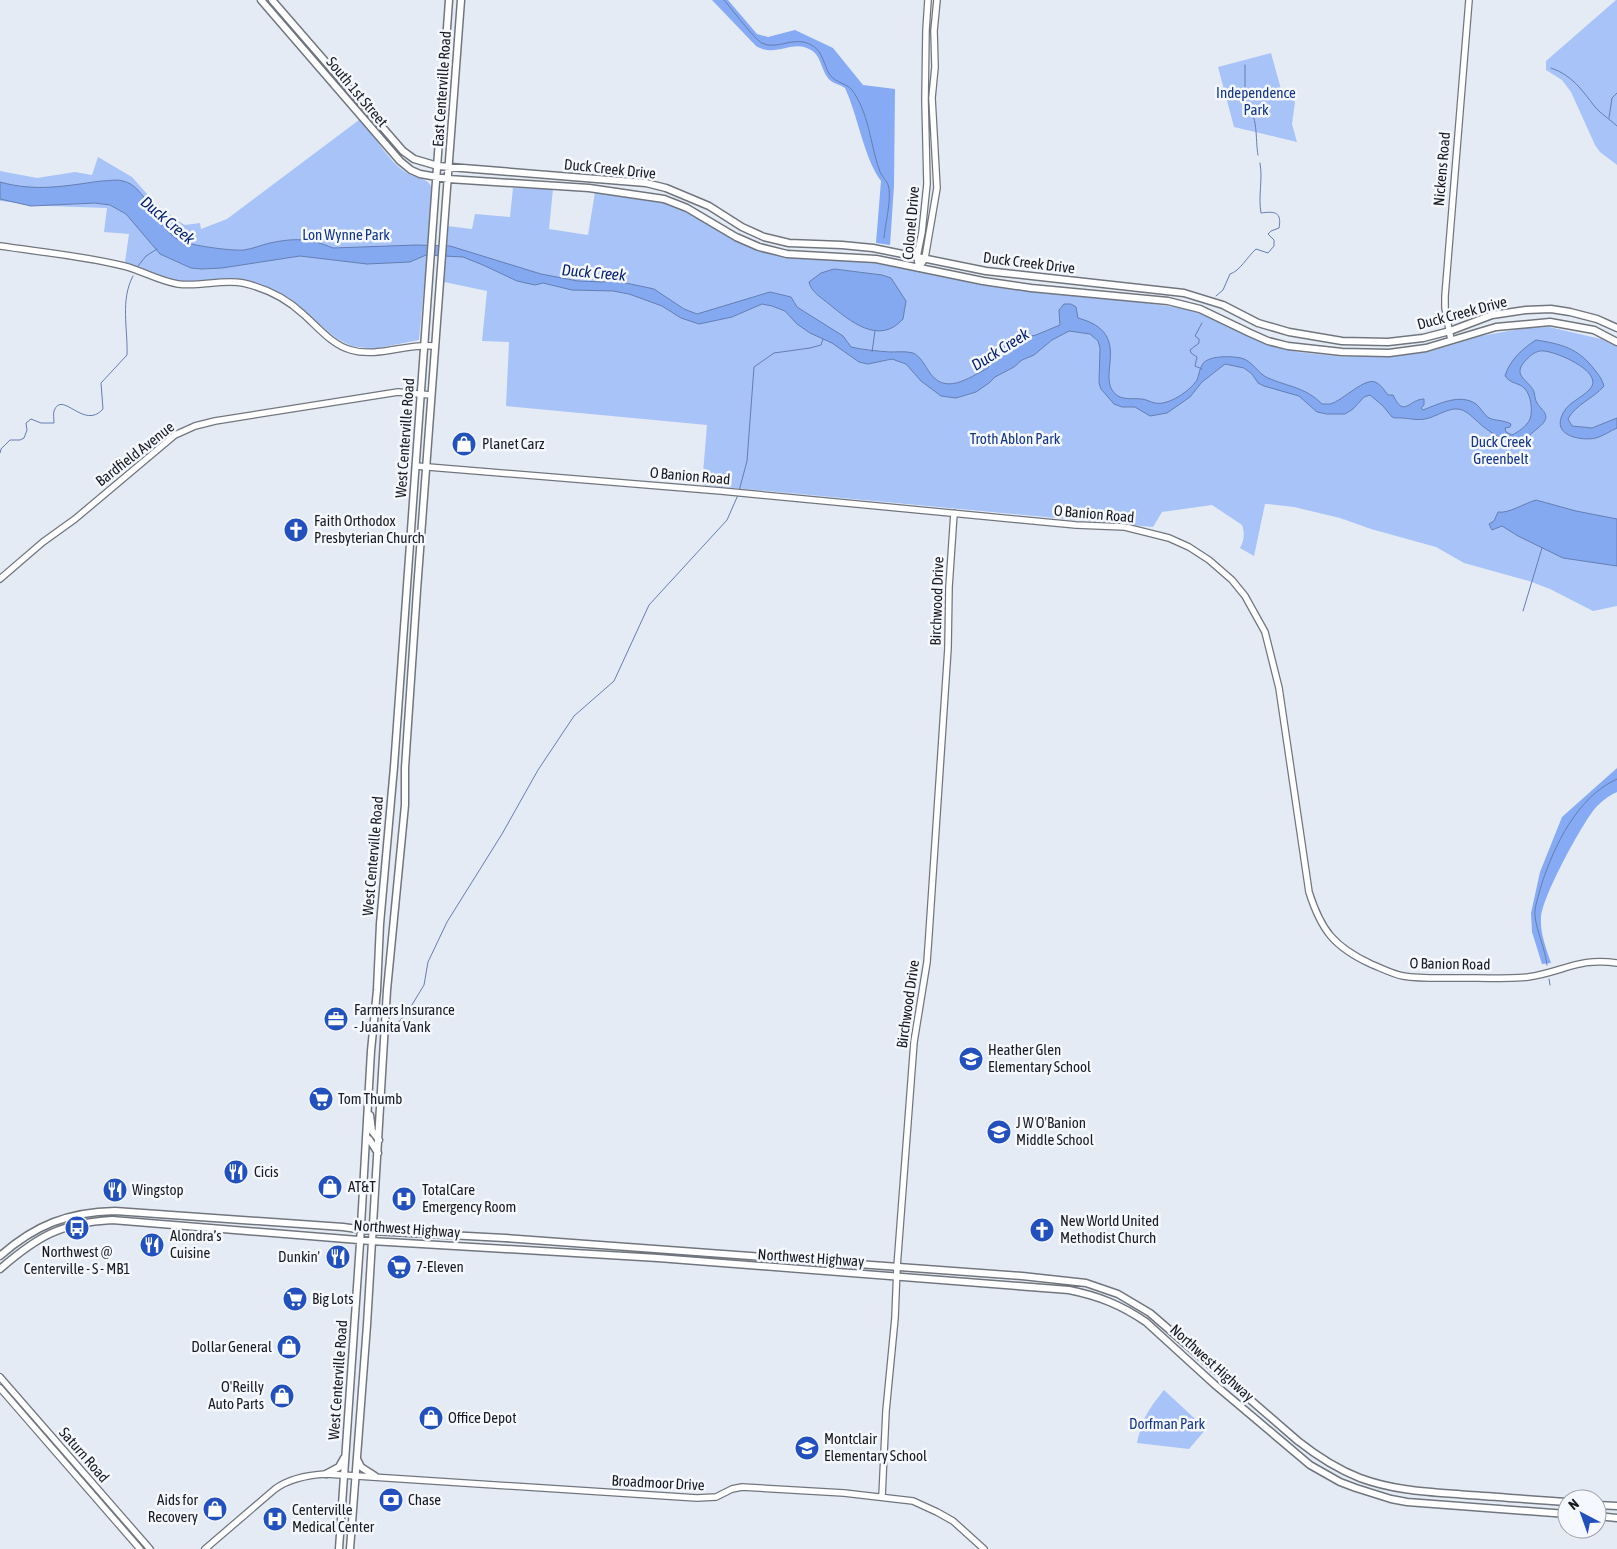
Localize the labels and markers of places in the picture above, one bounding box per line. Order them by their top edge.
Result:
shop icon: Planet Carz [451,431,477,457]
place label: Planet Carz [482,435,545,452]
place label: Faith Orthodox Presbyterian Church [314,512,425,546]
church icon: Faith Orthodox Presbyterian Church [283,517,309,543]
place label: Farmers Insurance - Juanita Vank [354,1001,455,1035]
office icon: Farmers Insurance - Juanita Vank [323,1006,349,1032]
place label: Heather Glen Elementary School [988,1041,1091,1075]
school or university icon: Heather Glen Elementary School [958,1046,984,1072]
supermarket icon: Tom Thumb [308,1086,334,1112]
place label: Tom Thumb [338,1090,402,1107]
place label: J W O'Banion Middle School [1016,1114,1094,1148]
school or university icon: J W O'Banion Middle School [986,1119,1012,1145]
restaurant icon: Cicis [223,1159,249,1185]
place label: Cicis [254,1163,279,1180]
shop icon: AT&T [317,1174,343,1200]
restaurant icon: Wingstop [102,1177,128,1203]
place label: AT&T [348,1178,376,1195]
place label: Wingstop [132,1181,184,1198]
place label: TotalCare Emergency Room [422,1181,516,1215]
hospital icon: TotalCare Emergency Room [391,1186,417,1212]
place label: New World United Methodist Church [1060,1212,1159,1246]
bus stop icon: Northwest @ Centerville - S - MB1 [64,1215,90,1241]
church icon: New World United Methodist Church [1029,1217,1055,1243]
place label: Alondra’s Cuisine [170,1227,222,1261]
restaurant icon: Alondra’s Cuisine [139,1232,165,1258]
place label: Northwest @ Centerville - S - MB1 [24,1243,130,1277]
restaurant icon: Dunkin' [325,1244,351,1270]
place label: Dunkin' [278,1248,320,1265]
supermarket icon: 7-Eleven [386,1254,412,1280]
place label: 7-Eleven [416,1258,464,1275]
supermarket icon: Big Lots [282,1286,308,1312]
place label: Big Lots [312,1290,354,1307]
shop icon: Dollar General [276,1334,302,1360]
place label: Dollar General [191,1338,272,1355]
place label: O'Reilly Auto Parts [208,1378,264,1412]
shop icon: O'Reilly Auto Parts [269,1383,295,1409]
shop icon: Office Depot [418,1405,444,1431]
place label: Office Depot [448,1409,516,1426]
place label: Montclair Elementary School [824,1430,927,1464]
school or university icon: Montclair Elementary School [794,1435,820,1461]
bank icon: Chase [378,1487,404,1513]
place label: Aids for Recovery [148,1491,199,1525]
place label: Chase [408,1491,441,1508]
shop icon: Aids for Recovery [202,1496,228,1522]
place label: Centerville Medical Center [292,1501,375,1535]
hospital icon: Centerville Medical Center [262,1506,288,1532]

